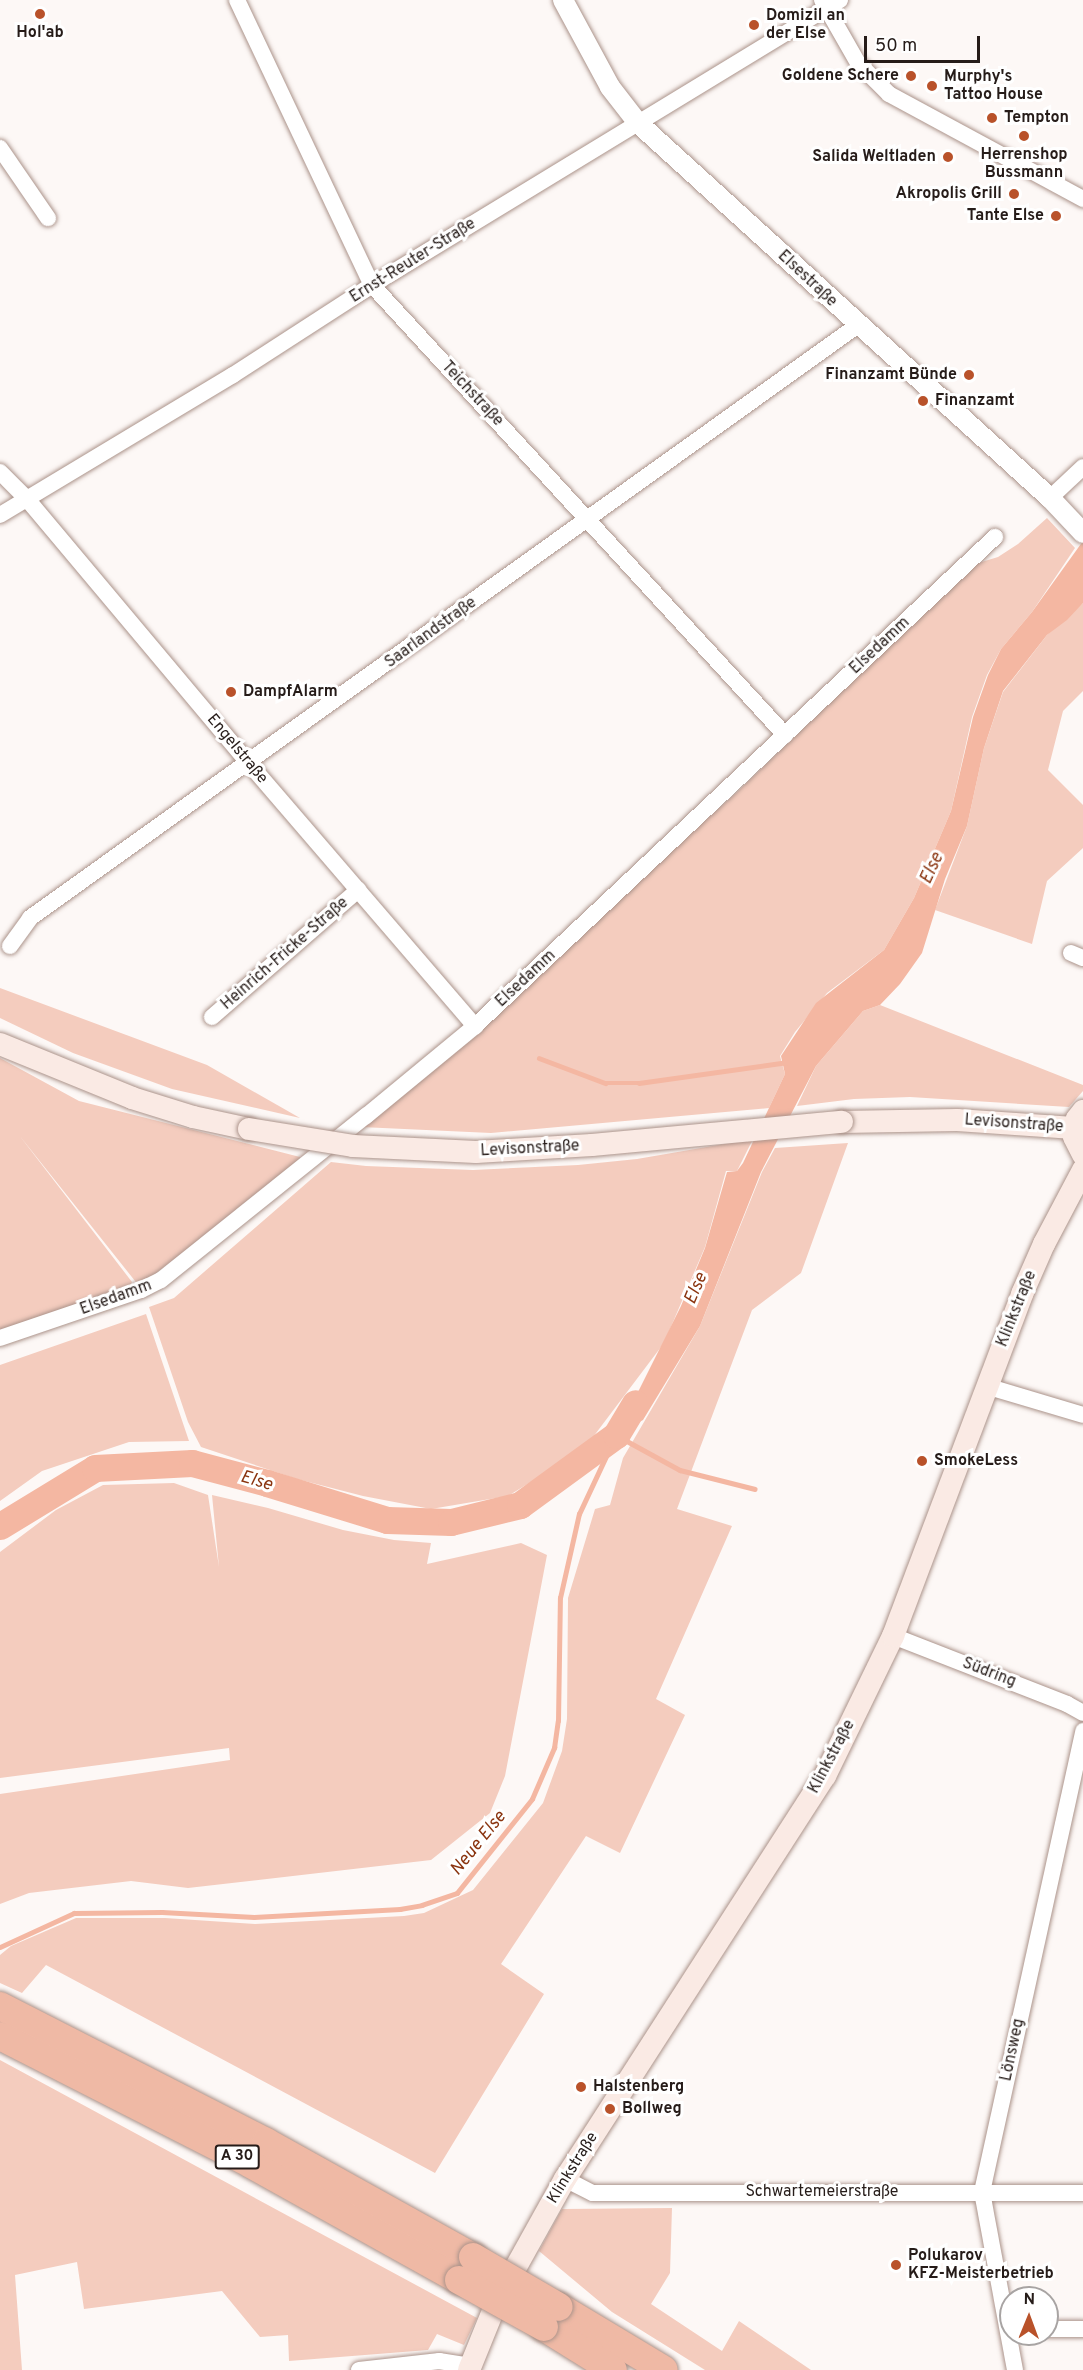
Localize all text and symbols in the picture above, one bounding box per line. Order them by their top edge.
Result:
place label: Domizil an der Else [766,6,845,44]
marker: Hol'ab [33,7,47,21]
marker: Domizil an der Else [747,18,761,32]
place label: Hol'ab [16,23,64,43]
scale bar [867,24,982,62]
text: 50 m [875,35,917,58]
place label: Goldene Schere [782,66,899,86]
place label: Murphy's Tattoo House [944,67,1043,105]
marker: Goldene Schere [904,69,918,83]
marker: Murphy's Tattoo House [925,79,939,93]
place label: Tempton [1004,108,1069,128]
marker: Tempton [985,111,999,125]
marker: Herrenshop Bussmann [1017,129,1031,143]
place label: Herrenshop Bussmann [980,145,1068,183]
place label: Salida Weltladen [812,147,936,167]
marker: Salida Weltladen [941,150,955,164]
place label: Akropolis Grill [896,184,1002,204]
marker: Akropolis Grill [1007,187,1021,201]
place label: Tante Else [967,206,1044,226]
marker: Tante Else [1049,209,1063,223]
street label: Ernst-Reuter-Straße [347,215,479,307]
street label: Elsestraße [773,247,841,311]
street label: Teichstraße [437,357,507,431]
place label: Finanzamt Bünde [825,365,957,385]
marker: Finanzamt Bünde [962,368,976,382]
place label: Finanzamt [935,391,1014,411]
marker: Finanzamt [916,394,930,408]
street label: Saarlandstraße [382,593,480,673]
street label: Elsedamm [846,613,914,679]
place label: DampfAlarm [243,682,338,702]
marker: DampfAlarm [224,685,238,699]
street label: Engelstraße [202,710,272,788]
water label: Else [916,850,950,888]
street label: Heinrich-Fricke-Straße [218,894,352,1014]
street label: Elsedamm [492,946,560,1012]
street label: Levisonstraße [964,1111,1064,1137]
street label: Levisonstraße [480,1137,580,1161]
street label: Klinkstraße [993,1268,1041,1350]
water label: Else [681,1270,713,1308]
street label: Elsedamm [78,1276,154,1320]
place label: SmokeLess [934,1451,1018,1471]
marker: SmokeLess [915,1454,929,1468]
water label: Else [238,1467,274,1497]
street label: Südring [959,1654,1019,1692]
street label: Klinkstraße [805,1717,859,1797]
water label: Neue Else [446,1807,512,1881]
street label: Lönsweg [997,2017,1029,2083]
place label: Halstenberg [593,2077,684,2097]
marker: Halstenberg [574,2080,588,2094]
place label: Bollweg [622,2099,682,2119]
marker: Bollweg [603,2102,617,2116]
street label: Klinkstraße [544,2129,602,2207]
road number: A 30 [213,2145,261,2169]
street label: Schwartemeierstraße [746,2182,898,2202]
place label: Polukarov KFZ-Meisterbetrieb [908,2246,1054,2284]
marker: Polukarov KFZ-Meisterbetrieb [889,2258,903,2272]
north arrow [999,2286,1059,2346]
text: N [1023,2290,1035,2310]

